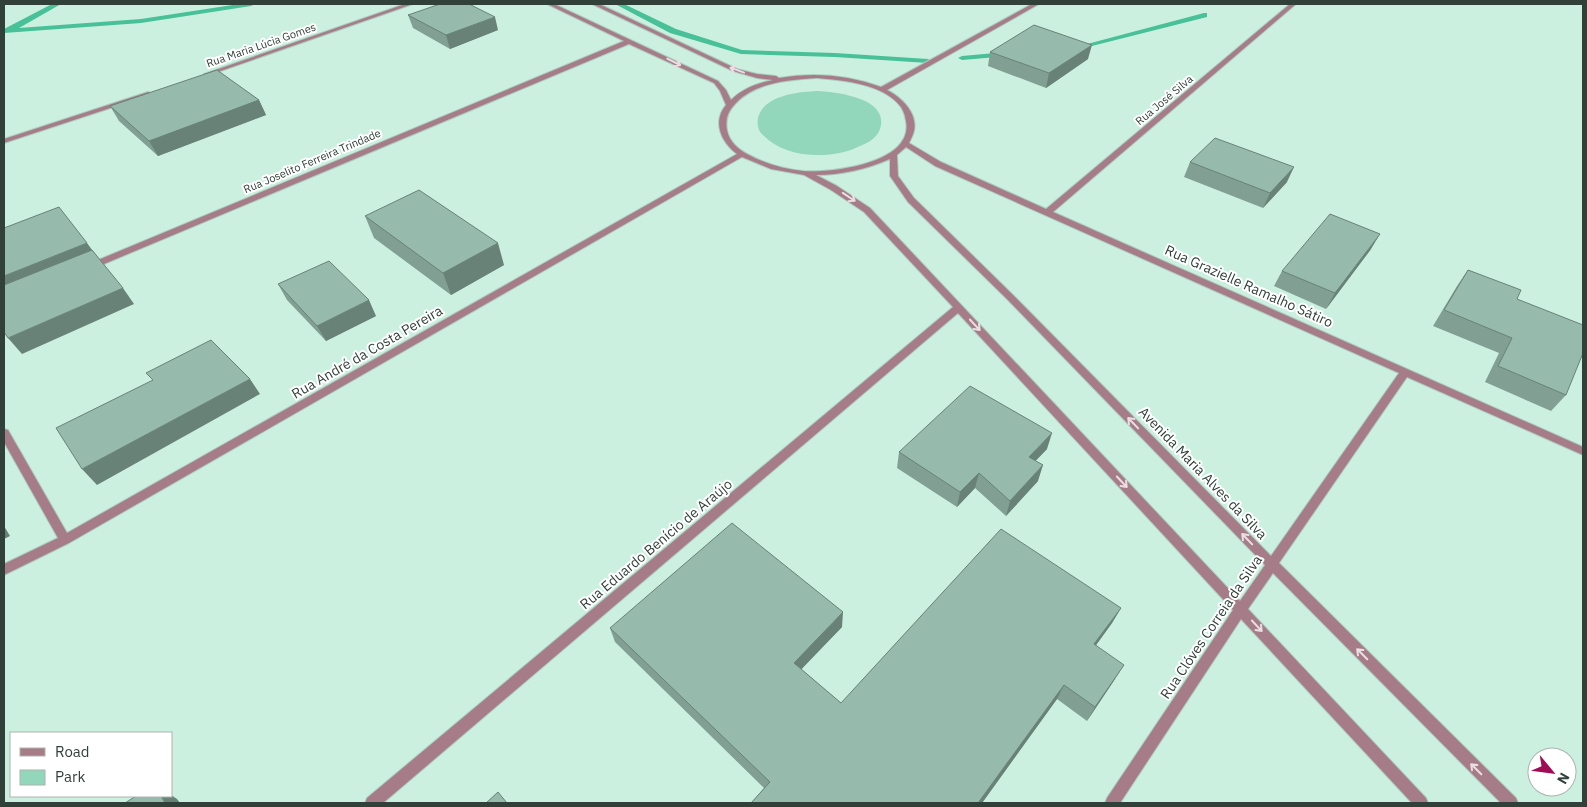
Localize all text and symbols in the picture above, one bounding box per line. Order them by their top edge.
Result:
street label: Rua Maria Lúcia Gomes [204,20,318,70]
one-way arrow [666,58,681,67]
one-way arrow [730,65,745,74]
street label: Rua José Silva [1132,72,1196,128]
street label: Rua Joselito Ferreira Trindade [241,126,383,196]
one-way arrow [841,193,855,203]
street label: Rua Grazielle Ramalho Sátiro [1162,241,1336,331]
street label: Rua André da Costa Pereira [288,301,446,403]
one-way arrow [969,318,981,331]
street label: Avenida Maria Alves da Silva [1135,403,1271,543]
one-way arrow [1127,416,1139,429]
street label: Rua Eduardo Benício de Araújo [576,475,736,613]
one-way arrow [1116,475,1128,488]
one-way arrow [1241,532,1253,545]
street label: Rua Clóves Correia da Silva [1156,551,1266,702]
one-way arrow [1251,620,1263,633]
one-way arrow [1355,648,1368,660]
legend [10,732,172,797]
text: Road [55,742,90,761]
north arrow [1527,747,1577,797]
one-way arrow [1470,763,1483,775]
text: Park [55,767,85,786]
text: N [1553,770,1574,787]

